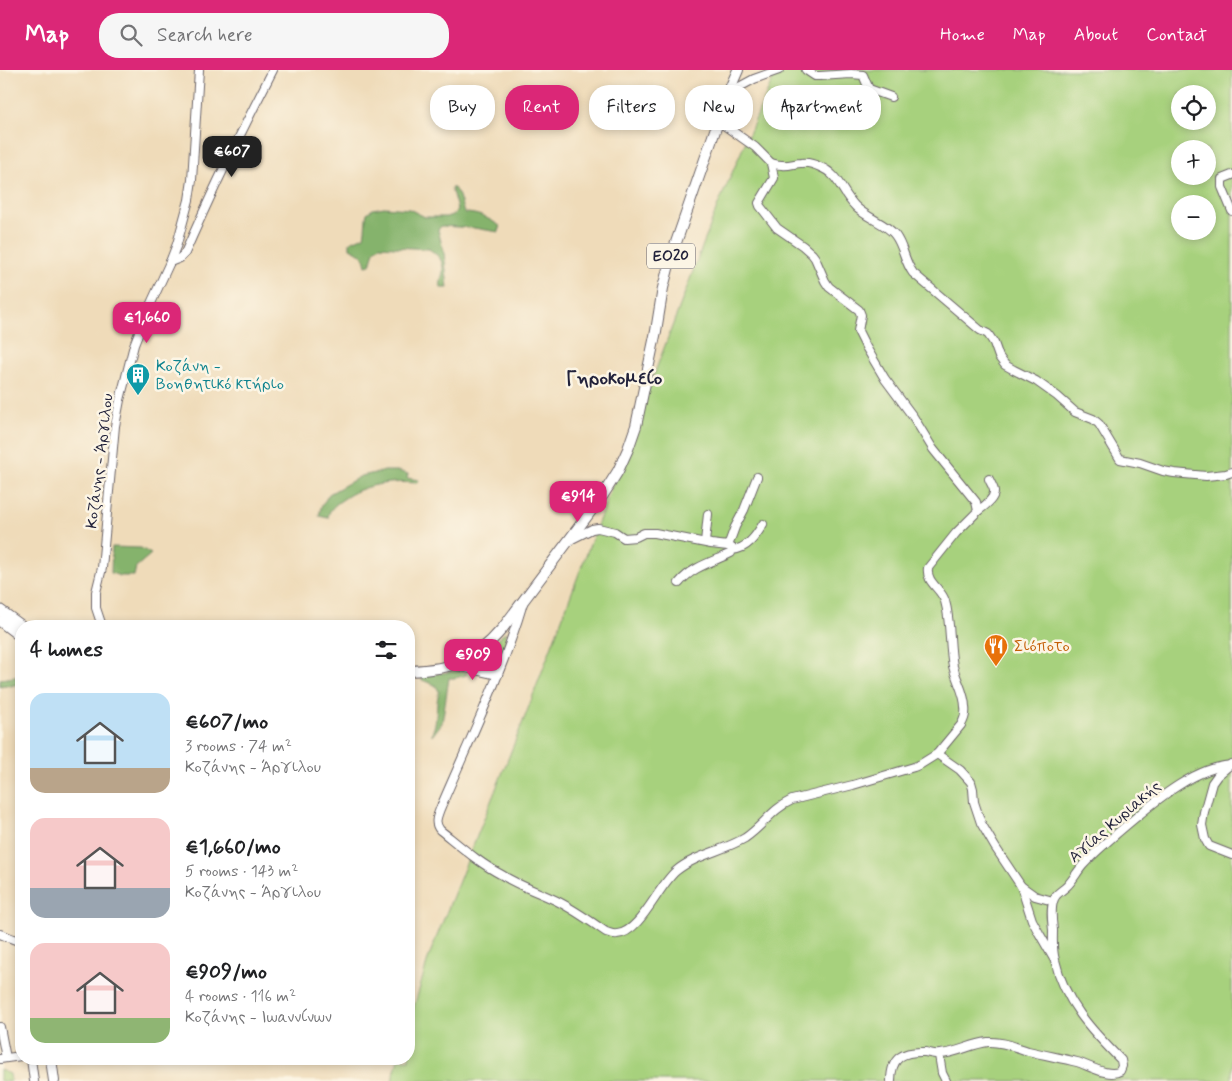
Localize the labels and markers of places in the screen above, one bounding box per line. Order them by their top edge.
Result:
pin: €607 [202,136,262,178]
pin: €1,660 [106,302,188,344]
place label: Κοζάνη - Βοηθητικό κτήριο [156,356,284,395]
building icon: Κοζάνη - Βοηθητικό κτήριο [125,362,151,396]
pin: €914 [548,480,608,523]
restaurant icon: Σιόποτο [983,633,1009,667]
place label: Σιόποτο [1014,636,1070,657]
pin: €909 [443,638,503,681]

